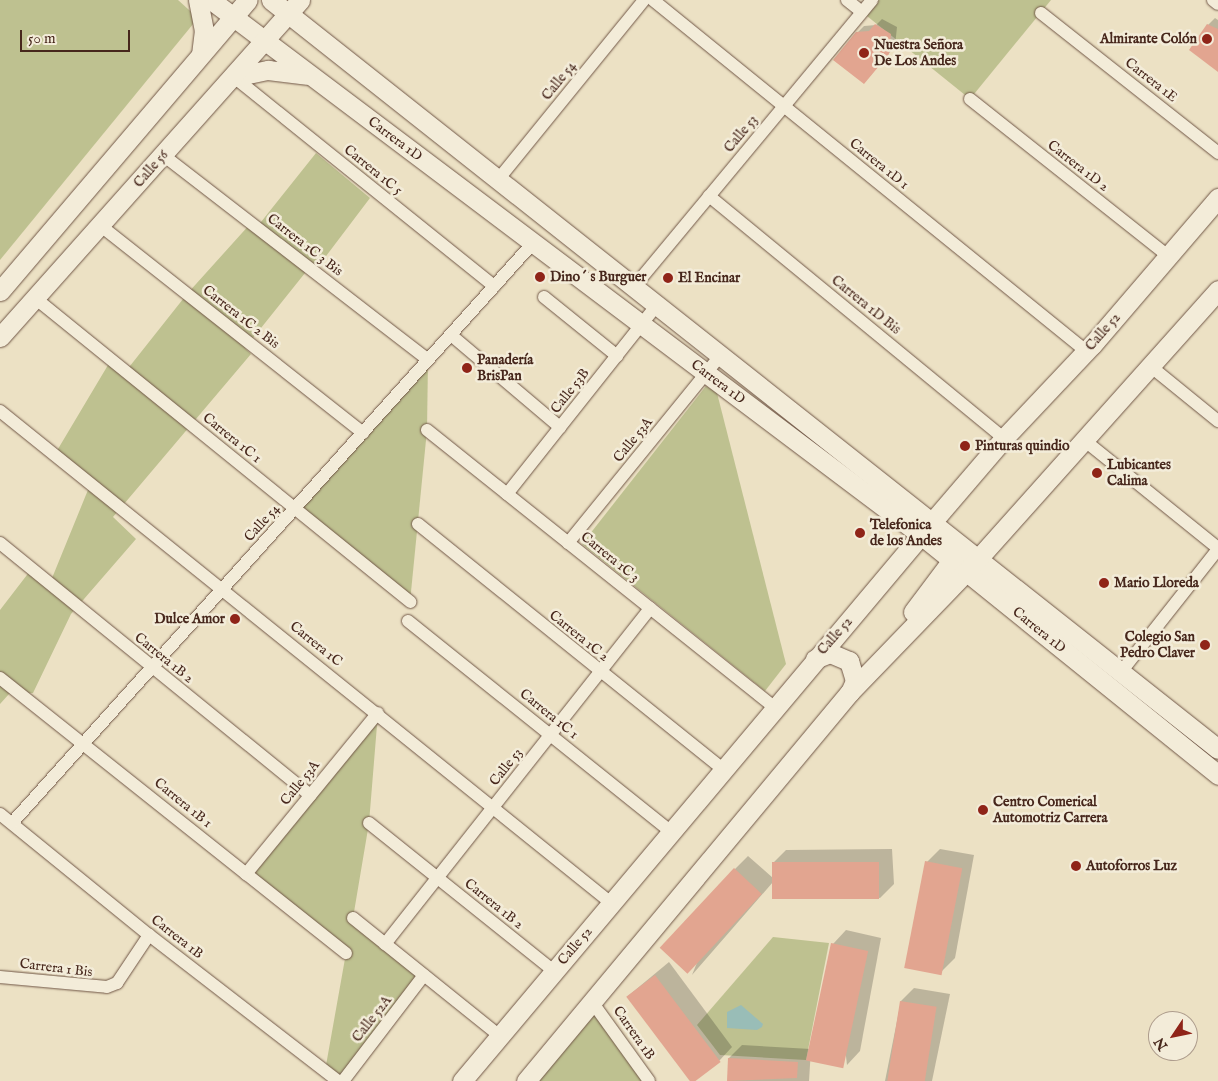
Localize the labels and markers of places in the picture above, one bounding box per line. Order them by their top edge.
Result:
place label: Almirante Colón [1100,31,1197,47]
marker: Almirante Colón [1201,33,1213,45]
place label: Nuestra Señora De Los Andes [874,37,963,70]
marker: Nuestra Señora De Los Andes [858,47,870,59]
place label: Dino´ s Burguer [550,269,646,285]
place label: El Encinar [678,270,740,286]
marker: Dino´ s Burguer [534,271,546,283]
marker: El Encinar [662,272,674,284]
place label: Panadería BrisPan [477,352,533,384]
marker: Panadería BrisPan [461,362,473,374]
place label: Pinturas quindio [975,438,1070,454]
marker: Pinturas quindio [959,440,971,452]
place label: Lubicantes Calima [1107,457,1171,490]
marker: Lubicantes Calima [1091,467,1103,479]
place label: Telefonica de los Andes [870,517,942,550]
marker: Telefonica de los Andes [854,527,866,539]
place label: Mario Lloreda [1114,575,1199,591]
marker: Mario Lloreda [1098,577,1110,589]
place label: Dulce Amor [154,611,225,627]
marker: Dulce Amor [229,613,241,625]
place label: Colegio San Pedro Claver [1120,629,1195,662]
marker: Colegio San Pedro Claver [1199,639,1211,651]
place label: Centro Comerical Automotriz Carrera [993,794,1108,826]
marker: Centro Comerical Automotriz Carrera [977,804,989,816]
place label: Autoforros Luz [1086,858,1177,874]
marker: Autoforros Luz [1070,860,1082,872]

